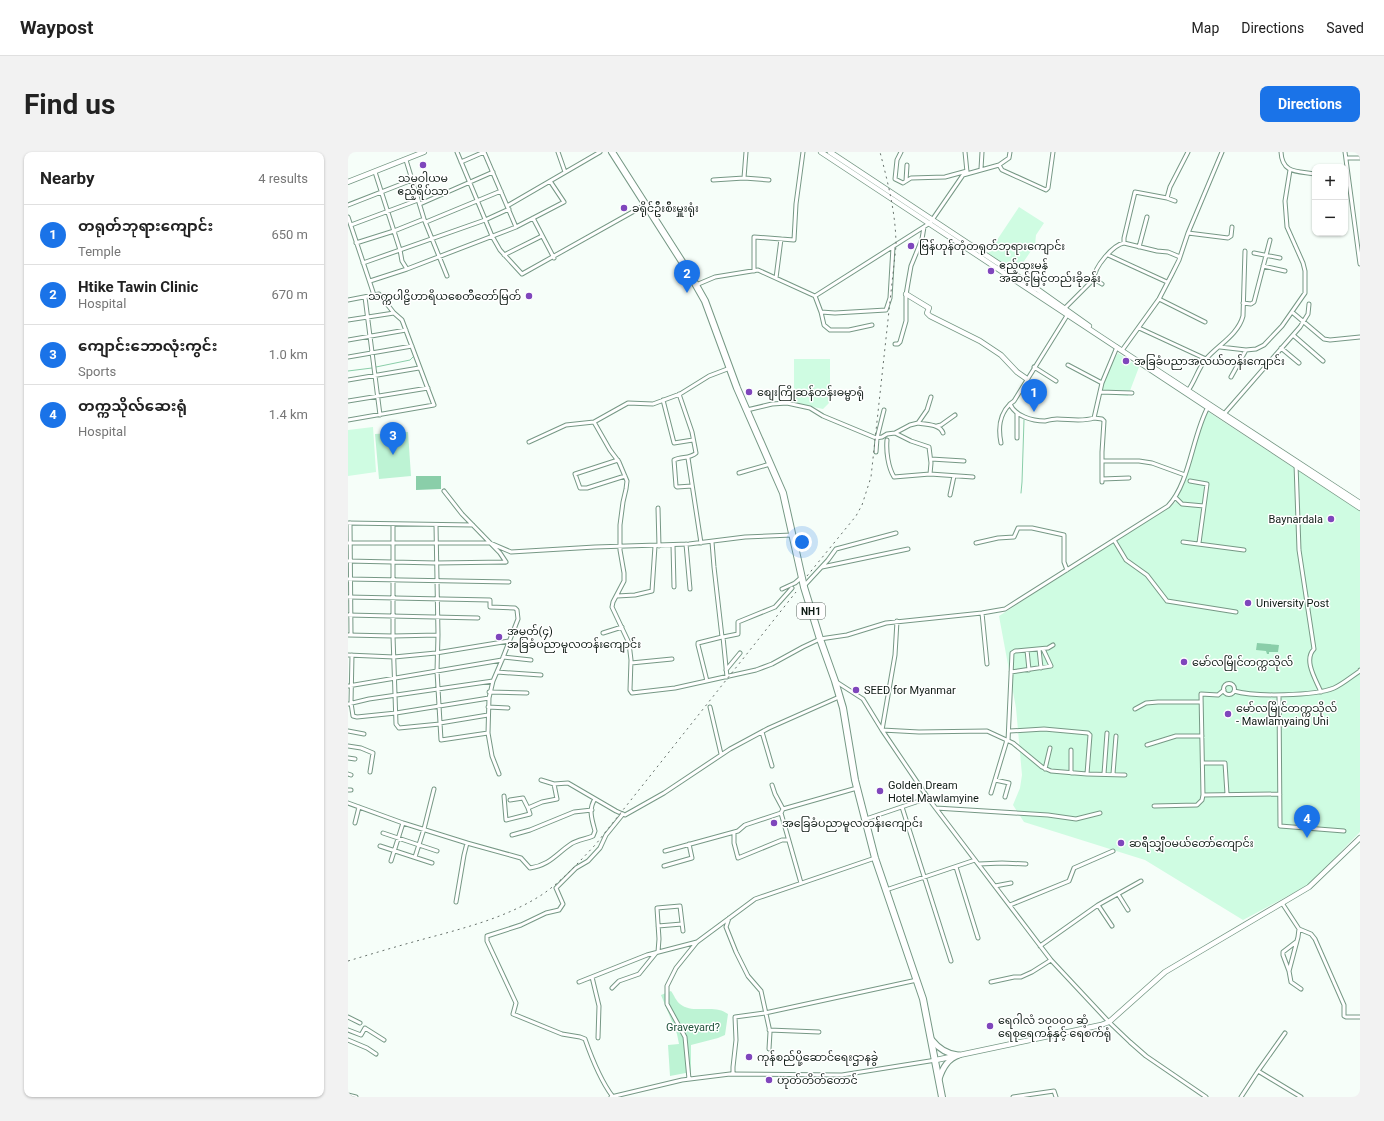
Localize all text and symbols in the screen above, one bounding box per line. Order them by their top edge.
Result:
text: Waypost [20,16,94,39]
text: Map [1192,20,1219,36]
text: Directions [1241,20,1304,36]
text: Saved [1326,20,1364,36]
button: Directions [1260,86,1360,122]
text: Find us [24,88,115,121]
marker: သမဝါယမ ဧည့်ရိပ်သာ [418,160,428,170]
map controls [1312,164,1348,236]
button: + [1312,164,1348,200]
text: Nearby [40,168,95,188]
text: 4 results [258,171,308,186]
place label: သမဝါယမ ဧည့်ရိပ်သာ [397,171,449,200]
button: − [1312,200,1348,236]
place label: ခရိုင်ဦးစီးမှူးရုံး [632,201,699,217]
marker: ခရိုင်ဦးစီးမှူးရုံး [619,203,629,213]
text: တရုတ်ဘုရားကျောင်း [78,217,213,235]
text: 1 [49,227,57,242]
text: 650 m [271,227,308,242]
place label: ဗြန်ဟုန်တုံတရုတ်ဘုရားကျောင်း [919,239,1065,255]
marker: ဗြန်ဟုန်တုံတရုတ်ဘုရားကျောင်း [906,241,916,251]
text: Temple [78,244,121,259]
place label: ဧည့်ထူးမွန် အဆင့်မြင့်တည်းခိုခန်း [999,258,1101,287]
pin: 2 [674,260,700,293]
marker: ဧည့်ထူးမွန် အဆင့်မြင့်တည်းခိုခန်း [986,266,996,276]
text: Htike Tawin Clinic [78,278,198,296]
text: 2 [49,287,57,302]
text: 670 m [271,287,308,302]
place label: သက္ကပါဠိဟာရိယစေတီတော်မြတ် [368,289,521,305]
marker: သက္ကပါဠိဟာရိယစေတီတော်မြတ် [524,291,534,301]
text: Hospital [78,296,126,311]
text: ကျောင်းဘောလုံးကွင်း [78,337,218,355]
text: 3 [49,347,57,362]
text: 1.0 km [269,347,308,362]
place label: အခြခံပညာအလယ်တန်းကျောင်း [1134,354,1285,370]
marker: အခြခံပညာအလယ်တန်းကျောင်း [1121,356,1131,366]
text: Sports [78,364,116,379]
pin: 1 [1021,379,1047,412]
place label: စျေးကြိုဆန်တန်းဓမ္မာရုံ [757,385,864,401]
marker: စျေးကြိုဆန်တန်းဓမ္မာရုံ [744,387,754,397]
text: တက္ကသိုလ်ဆေးရုံ [78,397,187,415]
text: 4 [49,407,57,422]
text: 1.4 km [269,407,308,422]
pin: 3 [380,422,406,455]
text: Hospital [78,424,126,439]
place label: Baynardala [1269,513,1323,526]
marker: Baynardala [1326,514,1336,524]
your location [792,532,812,552]
place label: University Post [1256,597,1329,610]
marker: University Post [1243,598,1253,608]
road number: NH1 [797,603,825,619]
place label: အမှတ်(၄) အခြခံပညာမူလတန်းကျောင်း [507,624,641,653]
marker: အမှတ်(၄) အခြခံပညာမူလတန်းကျောင်း [494,632,504,642]
place label: မော်လမြိုင်တက္ကသိုလ် [1192,655,1293,671]
marker: မော်လမြိုင်တက္ကသိုလ် [1179,657,1189,667]
place label: SEED for Myanmar [864,684,956,697]
marker: SEED for Myanmar [851,685,861,695]
place label: မော်လမြိုင်တက္ကသိုလ် - Mawlamyaing Uni [1236,701,1337,728]
marker: မော်လမြိုင်တက္ကသိုလ် - Mawlamyaing Uni [1223,709,1233,719]
place label: Golden Dream Hotel Mawlamyine [888,779,979,805]
marker: Golden Dream Hotel Mawlamyine [875,786,885,796]
pin: 4 [1294,805,1320,838]
place label: အခြေခံပညာမူလတန်းကျောင်း [782,816,923,832]
marker: အခြေခံပညာမူလတန်းကျောင်း [769,818,779,828]
place label: ဆရီသျှီဝမယ်တော်ကျောင်း [1129,836,1254,853]
marker: ဆရီသျှီဝမယ်တော်ကျောင်း [1116,838,1126,848]
place label: ရေဂါလံ ၁၀၀၀၀ ဆံ့ ရေစုရေကန်နှင့် ရေစက်ရုံ [998,1013,1111,1042]
park label: Graveyard? [666,1021,720,1034]
marker: ရေဂါလံ ၁၀၀၀၀ ဆံ့ ရေစုရေကန်နှင့် ရေစက်ရုံ [985,1021,995,1031]
place label: ကုန်စည်ပို့ဆောင်ရေးဌာနခွဲ [757,1050,878,1066]
marker: ကုန်စည်ပို့ဆောင်ရေးဌာနခွဲ [744,1052,754,1062]
place label: ဟုတ်တိတ်တောင် [777,1073,858,1089]
marker: ဟုတ်တိတ်တောင် [764,1075,774,1085]

